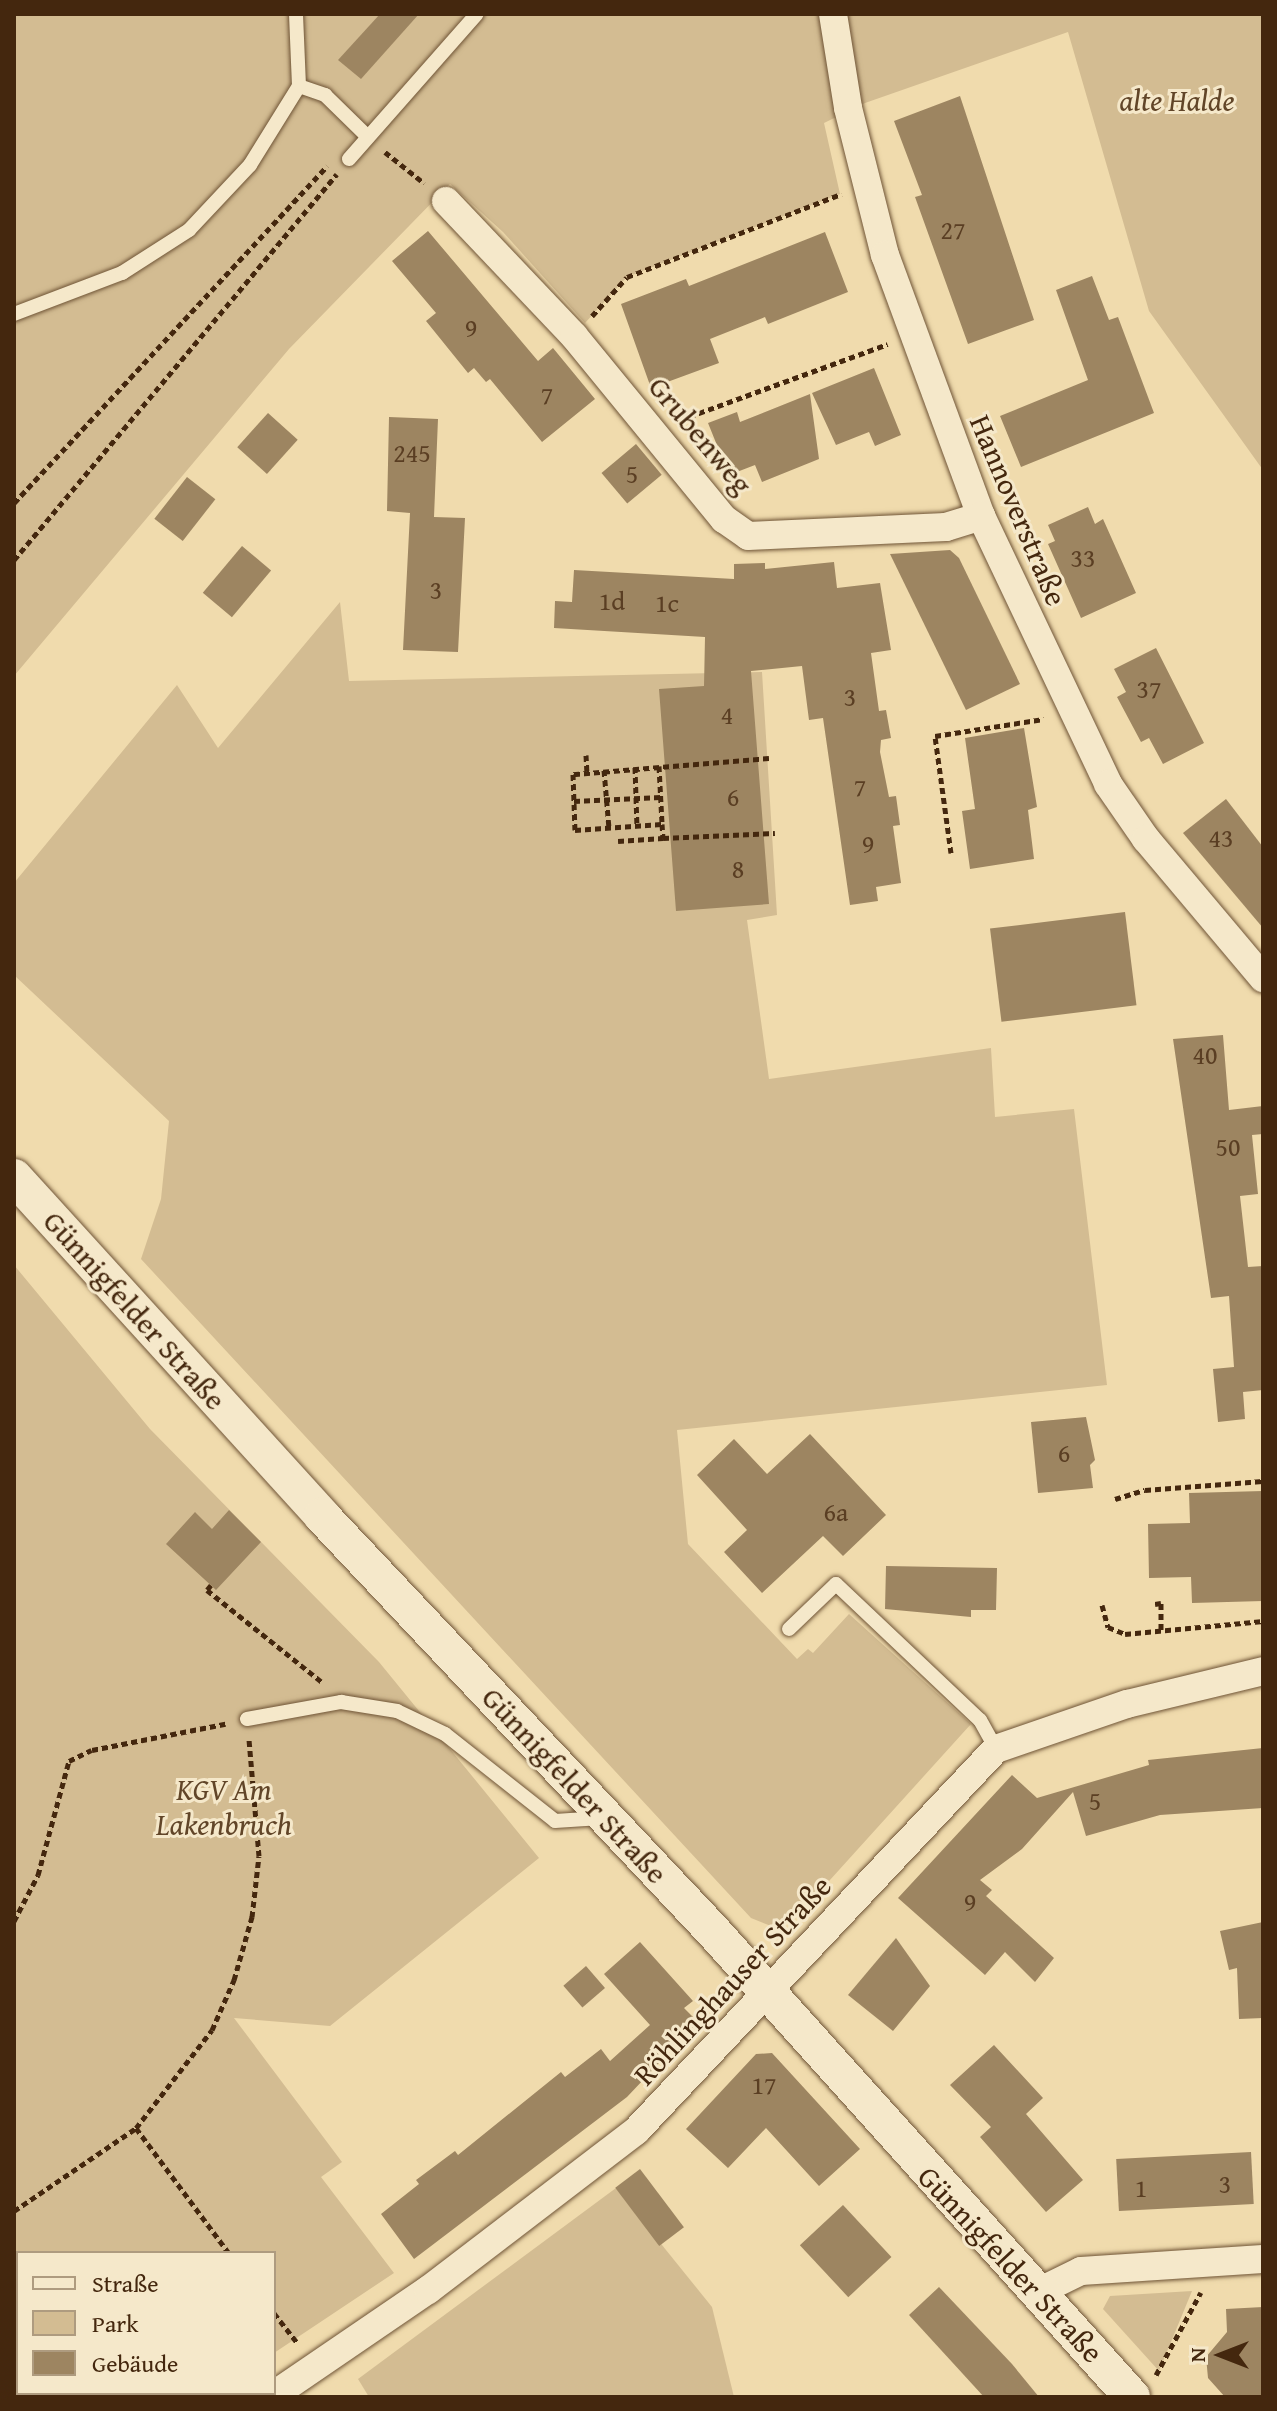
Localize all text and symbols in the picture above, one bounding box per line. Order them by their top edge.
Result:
park label: alte Halde [1120,82,1234,118]
house number: 27 [940,214,966,246]
house number: 9 [465,312,477,344]
street label: Grubenweg [641,369,761,501]
house number: 7 [541,379,553,411]
street label: Hannoverstraße [963,409,1075,611]
house number: 245 [393,437,431,469]
house number: 5 [626,458,638,490]
house number: 33 [1070,542,1096,574]
house number: 3 [430,574,442,606]
house number: 1d [599,585,625,617]
house number: 1c [655,587,679,619]
house number: 37 [1136,673,1162,705]
house number: 3 [844,681,856,713]
house number: 4 [721,699,733,731]
house number: 7 [854,771,866,803]
house number: 6 [727,781,739,813]
house number: 43 [1208,822,1234,854]
house number: 9 [862,828,874,860]
house number: 8 [732,853,744,885]
house number: 40 [1192,1039,1218,1071]
house number: 50 [1215,1131,1241,1163]
street label: Günnigfelder Straße [36,1203,234,1417]
house number: 6 [1058,1437,1070,1469]
house number: 6a [824,1496,848,1528]
street label: Günnigfelder Straße [475,1679,675,1891]
park label: KGV Am Lakenbruch [156,1771,292,1842]
house number: 5 [1089,1785,1101,1817]
street label: Röhlinghauser Straße [626,1868,838,2092]
house number: 9 [964,1886,976,1918]
house number: 17 [751,2069,777,2101]
street label: Günnigfelder Straße [911,2158,1111,2370]
house number: 3 [1219,2168,1231,2200]
house number: 1 [1135,2172,1147,2204]
legend [16,2251,276,2395]
text: Straße [92,2266,159,2301]
text: Park [92,2306,138,2341]
north arrow [1181,2315,1261,2395]
text: Gebäude [92,2346,178,2381]
text: N [1181,2348,1213,2362]

